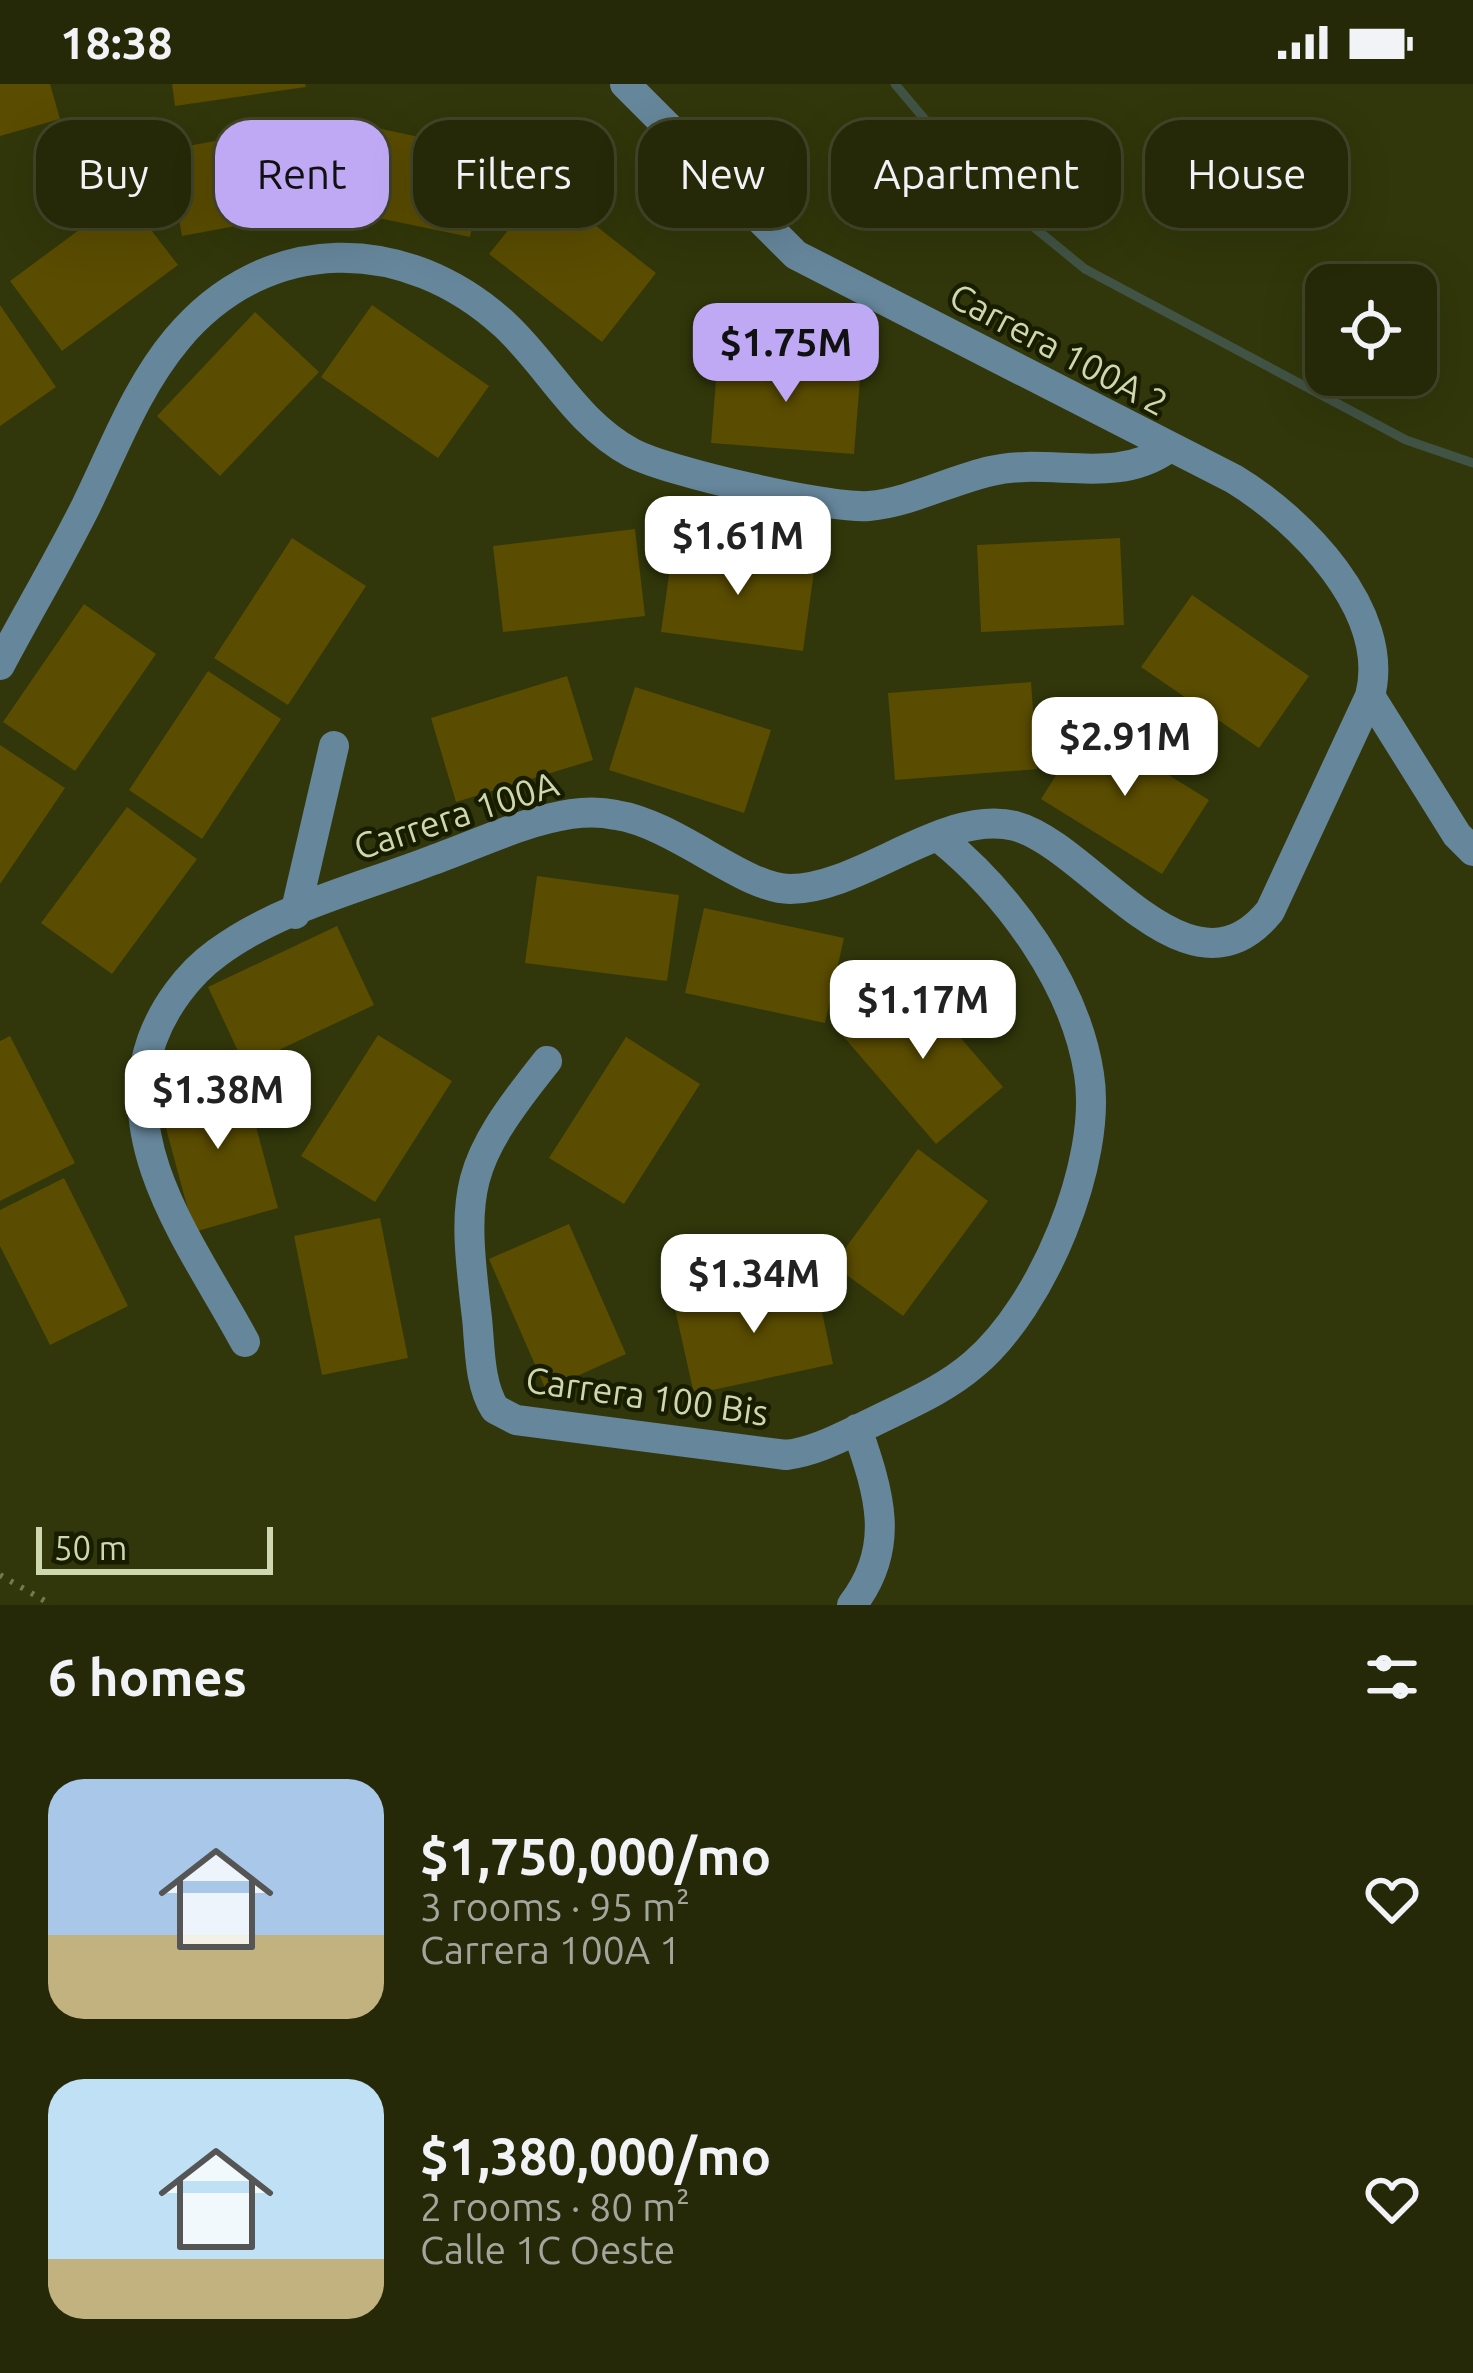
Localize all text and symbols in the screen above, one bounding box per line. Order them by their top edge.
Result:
text: 18:38 [60,17,173,68]
chip: Buy [36,120,191,228]
chip: Rent [215,120,389,228]
chip: Filters [413,120,614,228]
chip: New [638,120,807,228]
chip: Apartment [831,120,1121,228]
chip: House [1145,120,1348,228]
map controls [1305,264,1437,396]
button: locate [1305,264,1437,396]
street label: Carrera 100A 2 [943,274,1175,423]
pin: $1.75M [688,303,884,405]
text: $1.75M [720,320,852,363]
pin: $1.61M [640,496,836,598]
text: $1.61M [672,513,804,556]
pin: $2.91M [1027,697,1223,799]
text: $2.91M [1059,714,1191,757]
street label: Carrera 100A [349,762,564,867]
pin: $1.17M [825,960,1021,1062]
text: $1.17M [857,977,989,1020]
pin: $1.38M [120,1050,316,1152]
text: $1.38M [152,1067,284,1110]
pin: $1.34M [656,1234,852,1336]
text: $1.34M [688,1251,820,1294]
street label: Carrera 100 Bis [523,1358,771,1433]
scale bar [36,1521,273,1574]
text: 50 m [54,1529,127,1566]
icon: filters [1359,1644,1425,1710]
text: 6 homes [48,1648,247,1706]
icon: home [144,1827,288,1971]
text: $1,750,000/mo [420,1827,771,1885]
icon: heart [1359,1866,1425,1932]
text: 3 rooms · 95 m² [420,1885,690,1928]
text: Carrera 100A 1 [420,1928,681,1971]
icon: home [144,2127,288,2271]
text: $1,380,000/mo [420,2127,771,2185]
icon: heart [1359,2166,1425,2232]
text: 2 rooms · 80 m² [420,2185,690,2228]
text: Calle 1C Oeste [420,2228,675,2271]

